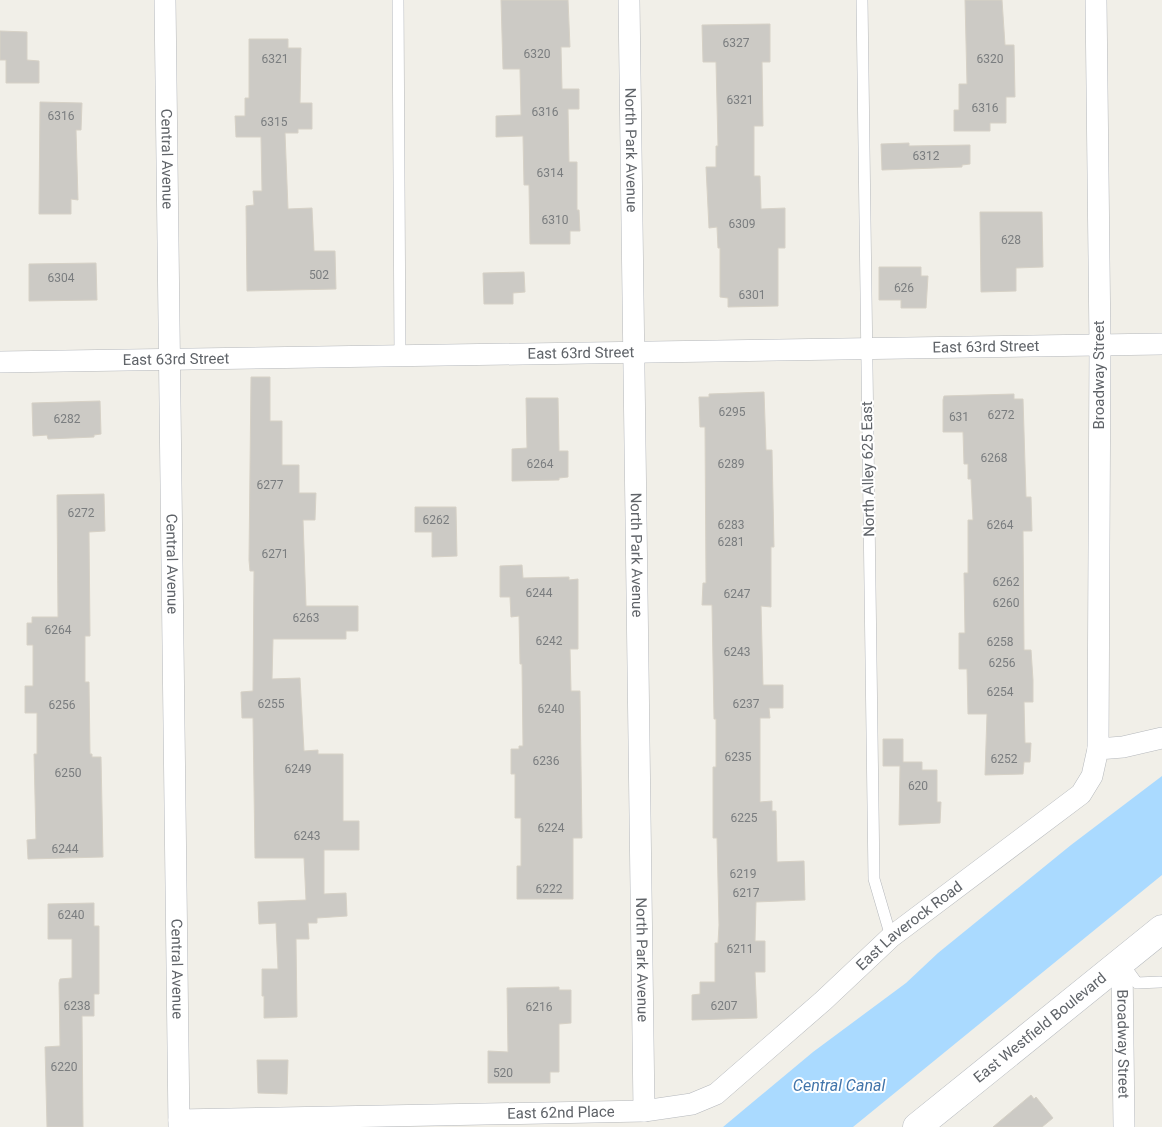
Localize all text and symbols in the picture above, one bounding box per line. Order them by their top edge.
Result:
house number: 6327 [723,36,750,50]
house number: 6320 [524,47,551,61]
house number: 6321 [262,52,288,66]
house number: 6320 [977,52,1004,66]
street label: North Park Avenue [621,87,641,213]
house number: 6321 [727,93,753,107]
house number: 6316 [972,101,999,115]
house number: 6316 [532,105,559,119]
house number: 6316 [48,109,75,123]
street label: Central Avenue [157,109,177,209]
house number: 6315 [261,115,288,129]
house number: 6312 [913,149,940,163]
house number: 6314 [537,166,564,180]
house number: 6310 [542,213,569,227]
house number: 6309 [729,217,755,231]
house number: 628 [1001,233,1021,247]
house number: 502 [309,268,329,282]
house number: 6304 [48,271,75,285]
house number: 626 [894,281,914,295]
house number: 6301 [739,288,765,302]
street label: Broadway Street [1090,320,1108,430]
street label: East 63rd Street [932,337,1039,357]
street label: East 63rd Street [527,343,635,363]
street label: East 63rd Street [122,349,230,369]
street label: North Alley 625 East [858,401,878,537]
house number: 6295 [719,405,746,419]
house number: 6272 [988,408,1015,422]
house number: 631 [949,410,969,424]
house number: 6282 [54,412,81,426]
house number: 6268 [981,451,1008,465]
house number: 6264 [527,457,554,471]
house number: 6289 [718,457,744,471]
house number: 6277 [257,478,284,492]
street label: North Park Avenue [627,492,646,617]
house number: 6272 [68,506,95,520]
house number: 6262 [423,513,450,527]
street label: Central Avenue [162,514,182,614]
house number: 6283 [718,518,744,532]
house number: 6264 [987,518,1014,532]
house number: 6281 [718,535,744,549]
house number: 6271 [262,547,288,561]
house number: 6262 [993,575,1020,589]
house number: 6244 [526,586,553,600]
house number: 6247 [724,587,751,601]
house number: 6260 [993,596,1020,610]
house number: 6263 [293,611,319,625]
house number: 6264 [45,623,72,637]
house number: 6242 [536,634,563,648]
house number: 6258 [987,635,1014,649]
house number: 6243 [724,645,750,659]
house number: 6256 [989,656,1016,670]
house number: 6254 [987,685,1014,699]
house number: 6255 [258,697,285,711]
house number: 6237 [733,697,760,711]
house number: 6256 [49,698,76,712]
house number: 6240 [538,702,565,716]
house number: 6235 [725,750,752,764]
house number: 6252 [991,752,1018,766]
house number: 6236 [533,754,560,768]
house number: 6249 [285,762,311,776]
house number: 6250 [55,766,82,780]
house number: 620 [908,779,928,793]
house number: 6225 [731,811,758,825]
house number: 6224 [538,821,565,835]
house number: 6243 [294,829,320,843]
house number: 6244 [52,842,79,856]
house number: 6219 [730,867,756,881]
street label: East Laverock Road [852,877,966,974]
house number: 6222 [536,882,563,896]
house number: 6217 [733,886,760,900]
street label: North Park Avenue [632,897,652,1022]
house number: 6240 [58,908,85,922]
street label: Central Avenue [167,919,187,1019]
house number: 6211 [727,942,753,956]
street label: East Westfield Boulevard [970,969,1110,1087]
street label: Broadway Street [1113,989,1133,1099]
house number: 6238 [64,999,91,1013]
house number: 6207 [711,999,738,1013]
house number: 6216 [526,1000,553,1014]
house number: 6220 [51,1060,78,1074]
house number: 520 [493,1066,513,1080]
water label: Central Canal [793,1076,885,1095]
street label: East 62nd Place [507,1103,615,1123]

